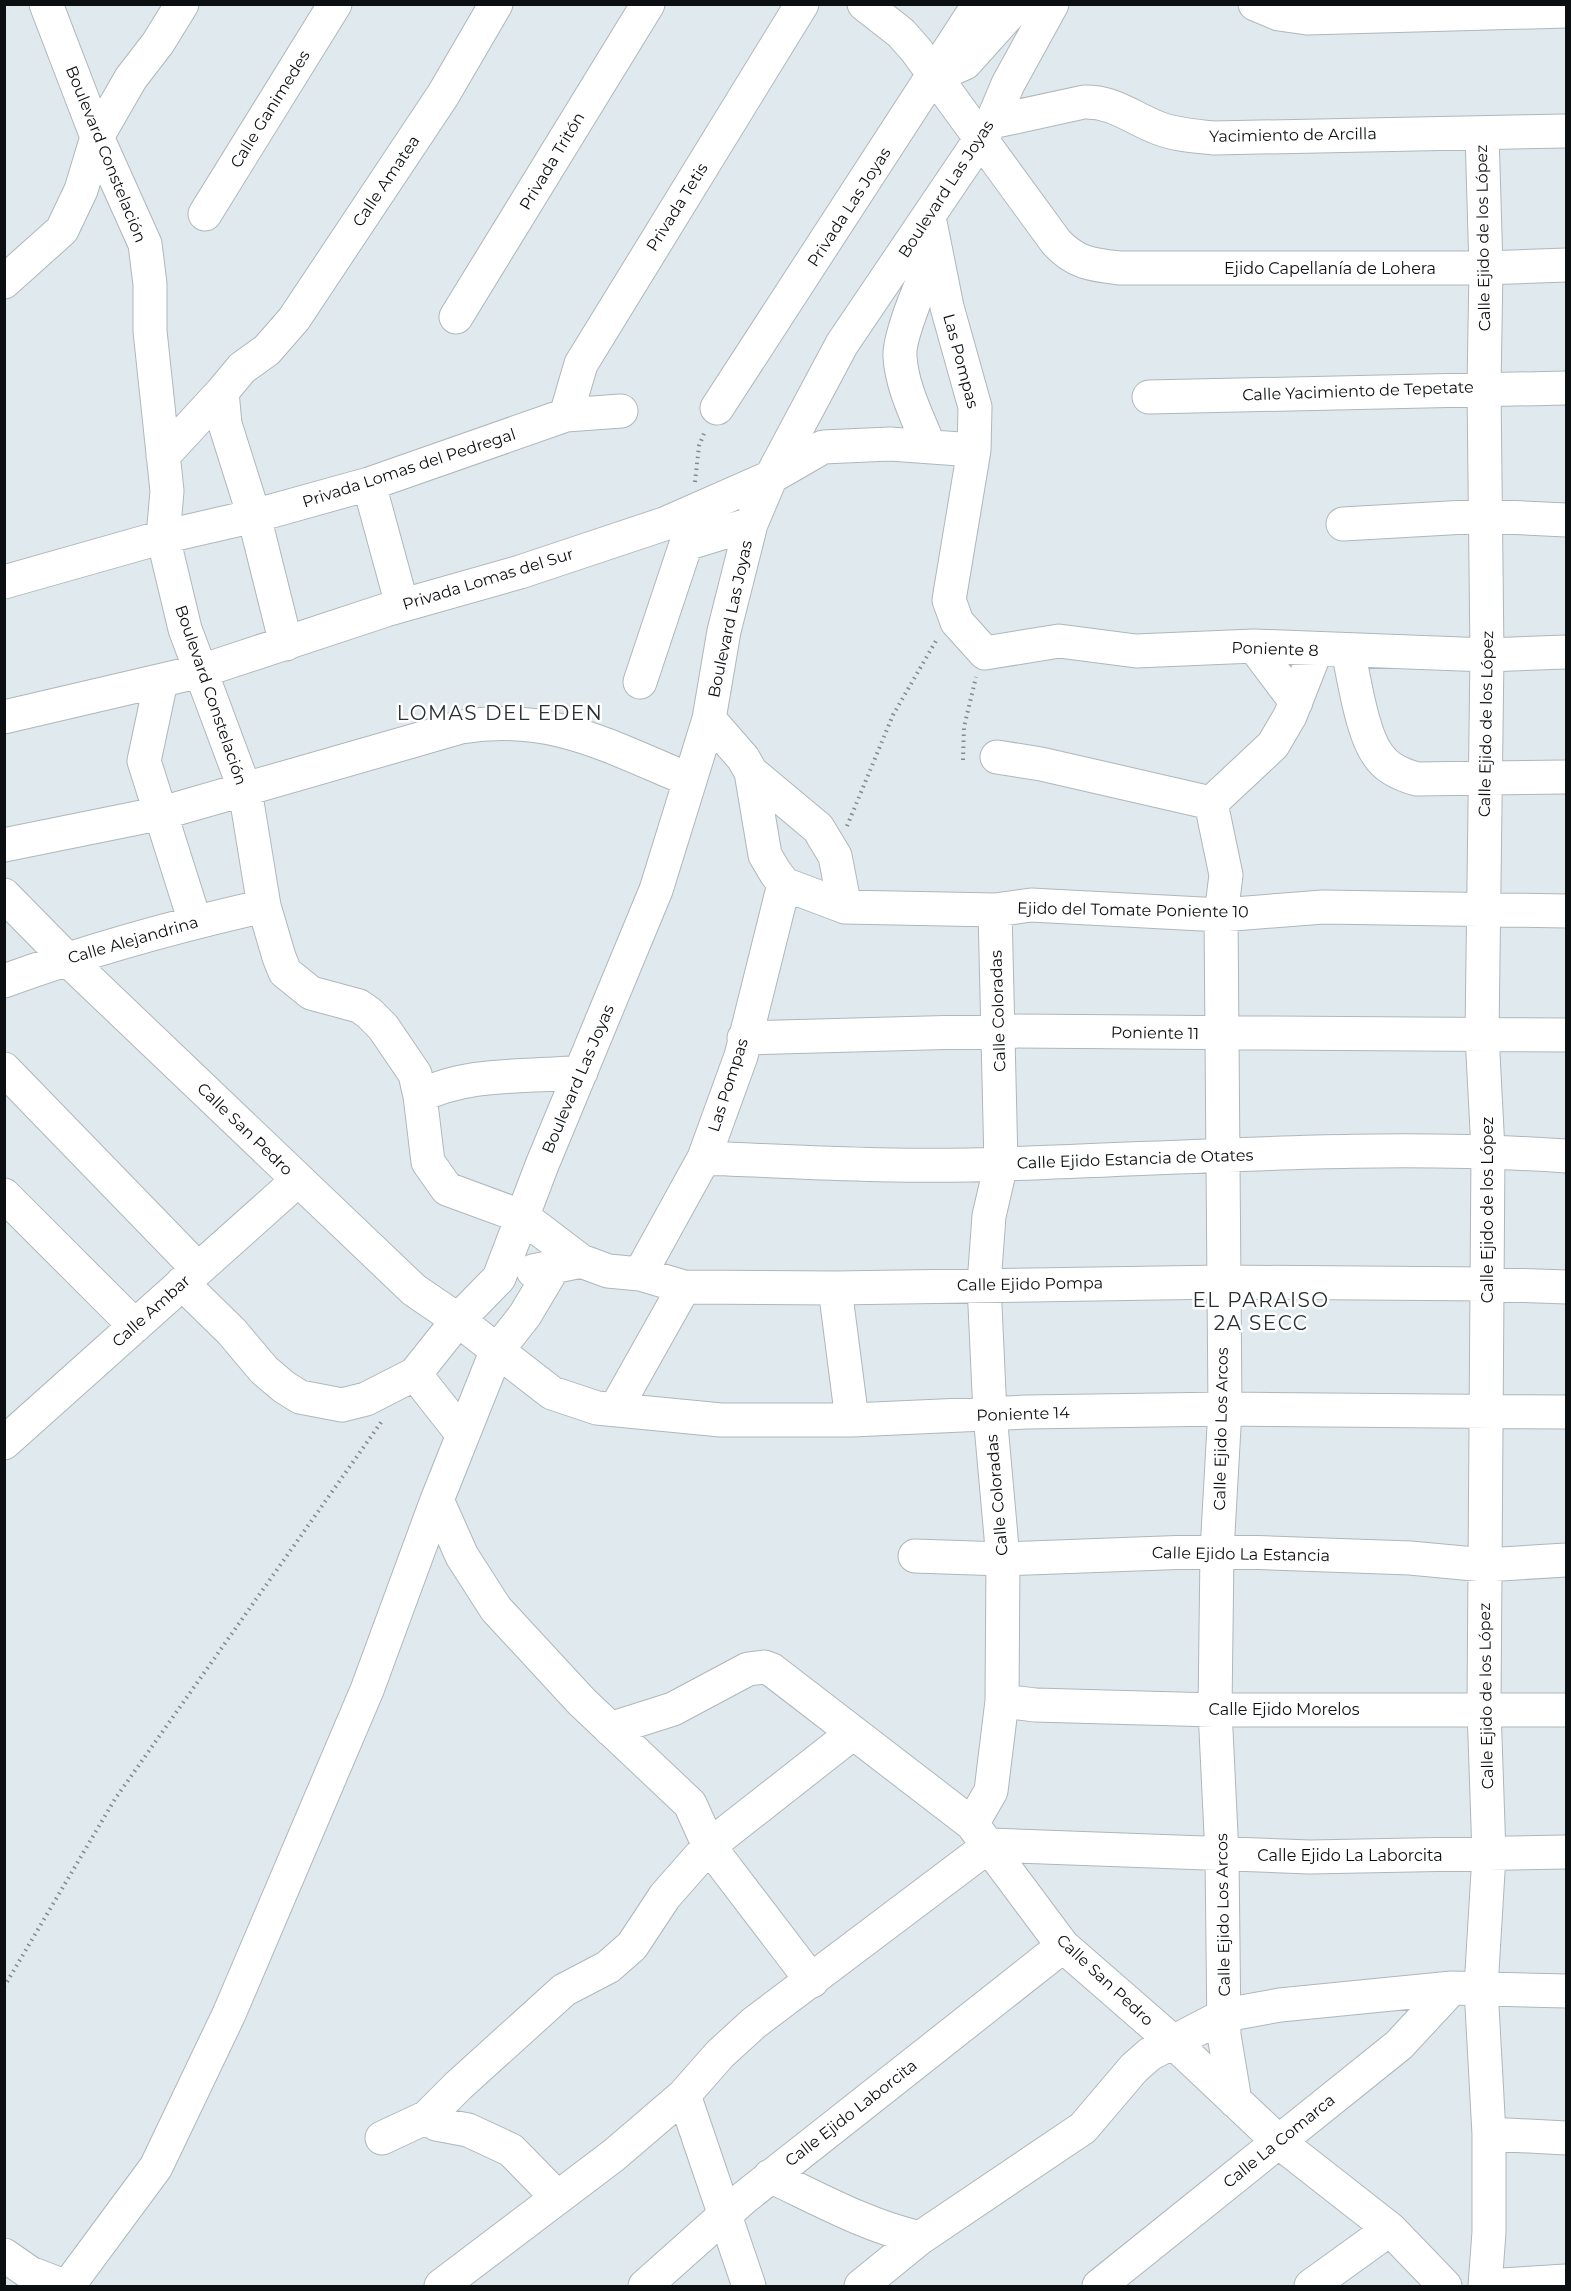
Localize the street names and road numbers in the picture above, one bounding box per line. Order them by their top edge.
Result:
street label: Calle Ganimedes [226,47,314,171]
street label: Boulevard Constelación [62,63,150,245]
street label: Privada Tritón [515,109,589,213]
street label: Boulevard Las Joyas [894,117,998,261]
street label: Yacimiento de Arcilla [1209,124,1377,146]
street label: Calle Amatea [348,132,424,230]
street label: Privada Las Joyas [803,144,895,270]
street label: Calle Ejido de los López [1472,145,1494,331]
street label: Privada Tetis [642,159,712,255]
street label: Ejido Capellanía de Lohera [1224,259,1436,278]
street label: Las Pompas [939,312,983,411]
street label: Calle Yacimiento de Tepetate [1242,377,1474,405]
street label: Privada Lomas del Pedregal [300,424,518,512]
street label: Boulevard Las Joyas [704,539,756,699]
street label: Privada Lomas del Sur [400,544,576,614]
street label: Boulevard Constelación [171,603,251,787]
street label: Calle Ejido de los López [1475,631,1497,817]
street label: Poniente 8 [1231,638,1319,660]
street label: Ejido del Tomate Poniente 10 [1017,898,1249,922]
street label: Calle Alejandrina [66,912,200,968]
street label: Calle Coloradas [986,950,1010,1072]
street label: Boulevard Las Joyas [538,1001,618,1156]
street label: Poniente 11 [1111,1023,1199,1043]
street label: Las Pompas [704,1036,752,1134]
street label: Calle San Pedro [193,1079,297,1179]
street label: Calle Ejido de los López [1478,1117,1497,1303]
street label: Calle Ejido Estancia de Otates [1016,1145,1254,1173]
street label: Calle Ambar [108,1271,194,1351]
street label: Calle Ejido Pompa [957,1273,1103,1295]
street label: Calle Ejido Los Arcos [1210,1347,1232,1511]
street label: Poniente 14 [976,1403,1070,1425]
street label: Calle Coloradas [982,1433,1012,1556]
street label: Calle Ejido La Estancia [1152,1543,1330,1565]
street label: Calle Ejido de los López [1475,1603,1497,1789]
street label: Calle Ejido Morelos [1209,1700,1360,1719]
street label: Calle Ejido Los Arcos [1212,1833,1234,1997]
street label: Calle Ejido La Laborcita [1257,1846,1443,1865]
street label: Calle San Pedro [1053,1930,1157,2030]
street label: Calle Ejido Laborcita [781,2056,921,2170]
street label: Calle La Comarca [1219,2090,1339,2192]

